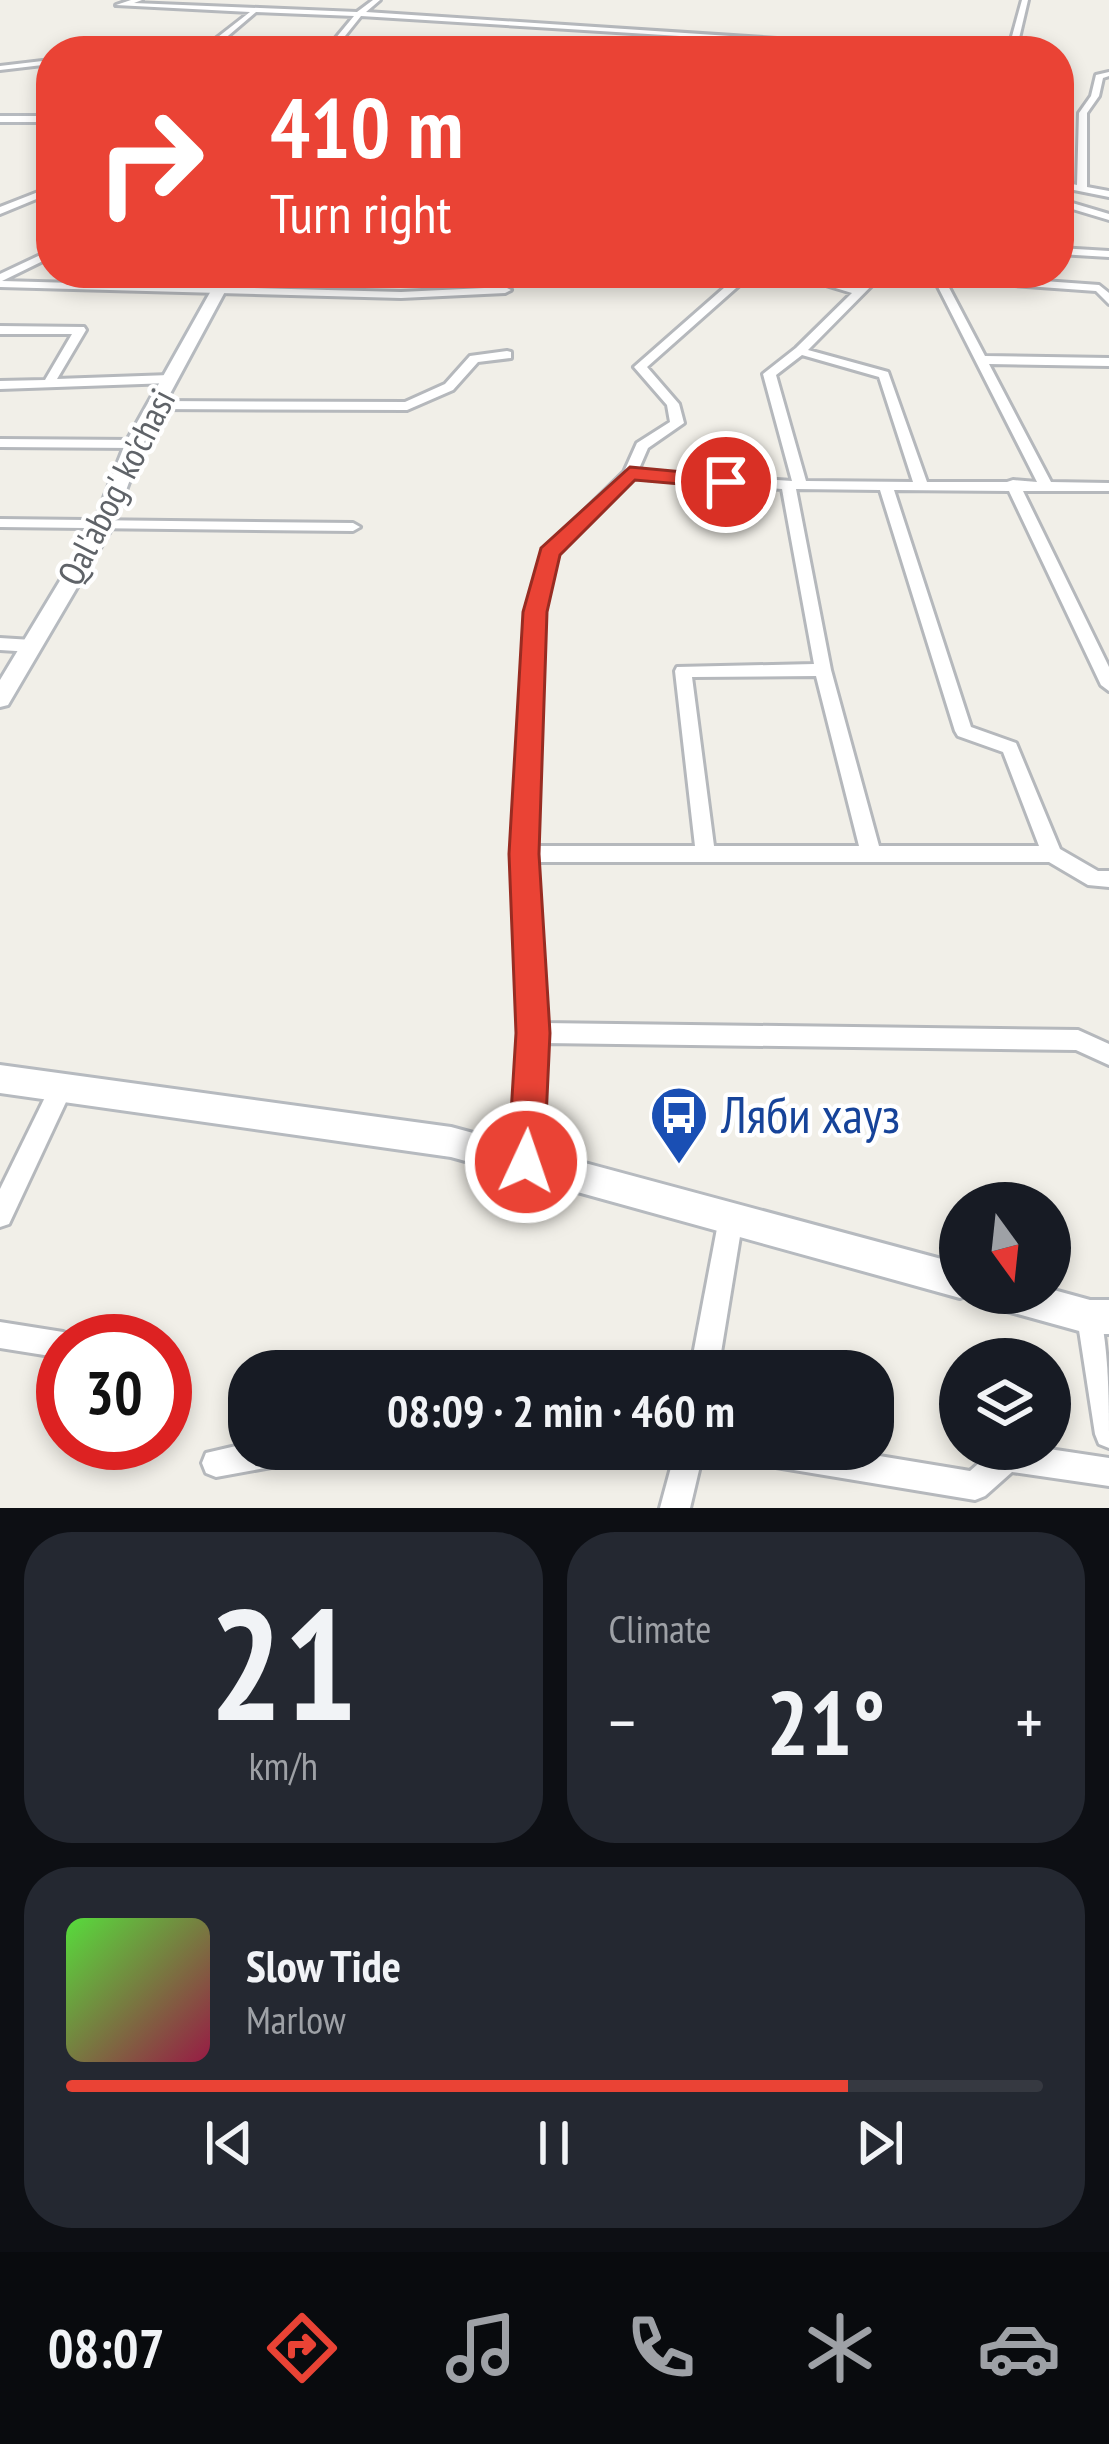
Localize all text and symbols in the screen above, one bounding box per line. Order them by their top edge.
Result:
text: 410 m [270,72,463,181]
icon: right [72,84,228,240]
text: Turn right [270,178,451,248]
street label: Qal'abog' ko'chasi [46,381,185,593]
pin [675,431,777,533]
icon: arrive [693,449,759,515]
place label: Ляби хауз [720,1081,900,1147]
bus stop icon: Ляби хауз [648,1084,710,1166]
position arrow [463,1099,589,1225]
north arrow [939,1182,1071,1314]
map controls [939,1182,1071,1470]
speed limit sign: 30 [36,1314,192,1470]
button: layers [939,1338,1071,1470]
text: 08:09 · 2 min · 460 m [387,1381,735,1439]
text: 21 [209,1561,358,1763]
text: Climate [609,1603,711,1654]
text: 21° [766,1663,885,1780]
text: − [609,1679,636,1764]
text: + [1016,1679,1043,1764]
text: km/h [249,1740,318,1791]
text: Slow Tide [246,1936,401,1994]
text: Marlow [246,1994,346,2045]
icon: previous [196,2110,262,2176]
icon: pause [521,2110,587,2176]
icon: next [847,2110,913,2176]
icon: directions [260,2306,344,2390]
icon: music [439,2306,523,2390]
icon: phone [619,2306,703,2390]
icon: climate [798,2306,882,2390]
icon: car [977,2306,1061,2390]
text: 08:07 [48,2313,164,2383]

